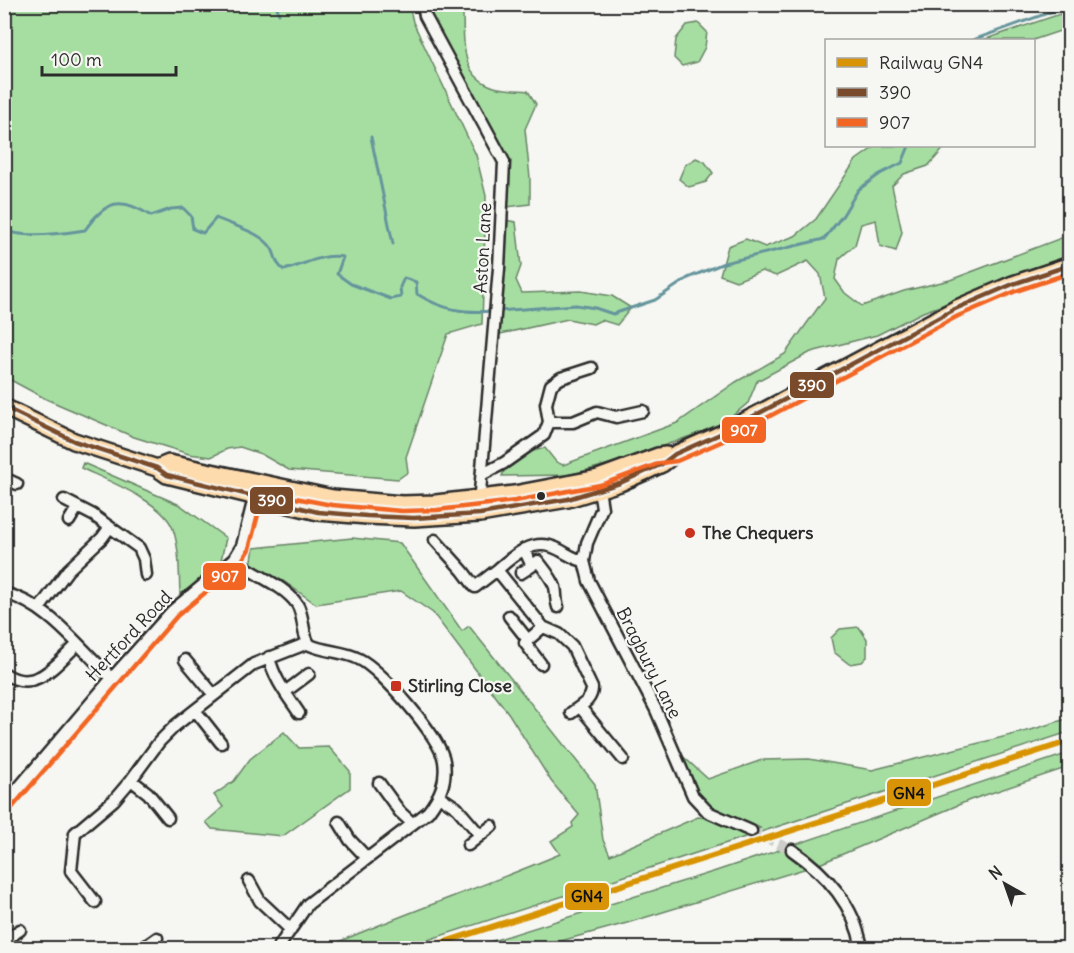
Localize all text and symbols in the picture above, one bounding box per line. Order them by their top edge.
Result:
scale bar [42,39,176,77]
legend [825,39,1035,147]
text: 100 m [51,48,102,71]
text: Railway GN4 [879,51,983,74]
text: 390 [879,81,911,104]
text: 907 [879,111,910,134]
street label: Aston Lane [469,202,496,294]
line badge: 390 [789,371,835,399]
text: 390 [798,375,826,395]
line badge: 907 [721,416,767,444]
text: 907 [730,420,758,440]
line badge: 390 [249,486,294,515]
text: 390 [258,490,286,510]
unlabelled marker [535,490,547,502]
place label: The Chequers [702,521,813,544]
marker: The Chequers [683,526,697,540]
line badge: 907 [202,562,247,591]
text: 907 [211,566,239,586]
street label: Hertford Road [81,585,177,686]
street label: Bragbury Lane [612,603,687,722]
place label: Stirling Close [408,674,512,697]
marker: Stirling Close [389,679,403,693]
line badge: GN4 [886,778,932,807]
text: GN4 [893,783,925,803]
north arrow [975,854,1035,914]
text: N [985,861,1006,884]
line badge: GN4 [564,882,610,911]
text: GN4 [571,886,603,906]

